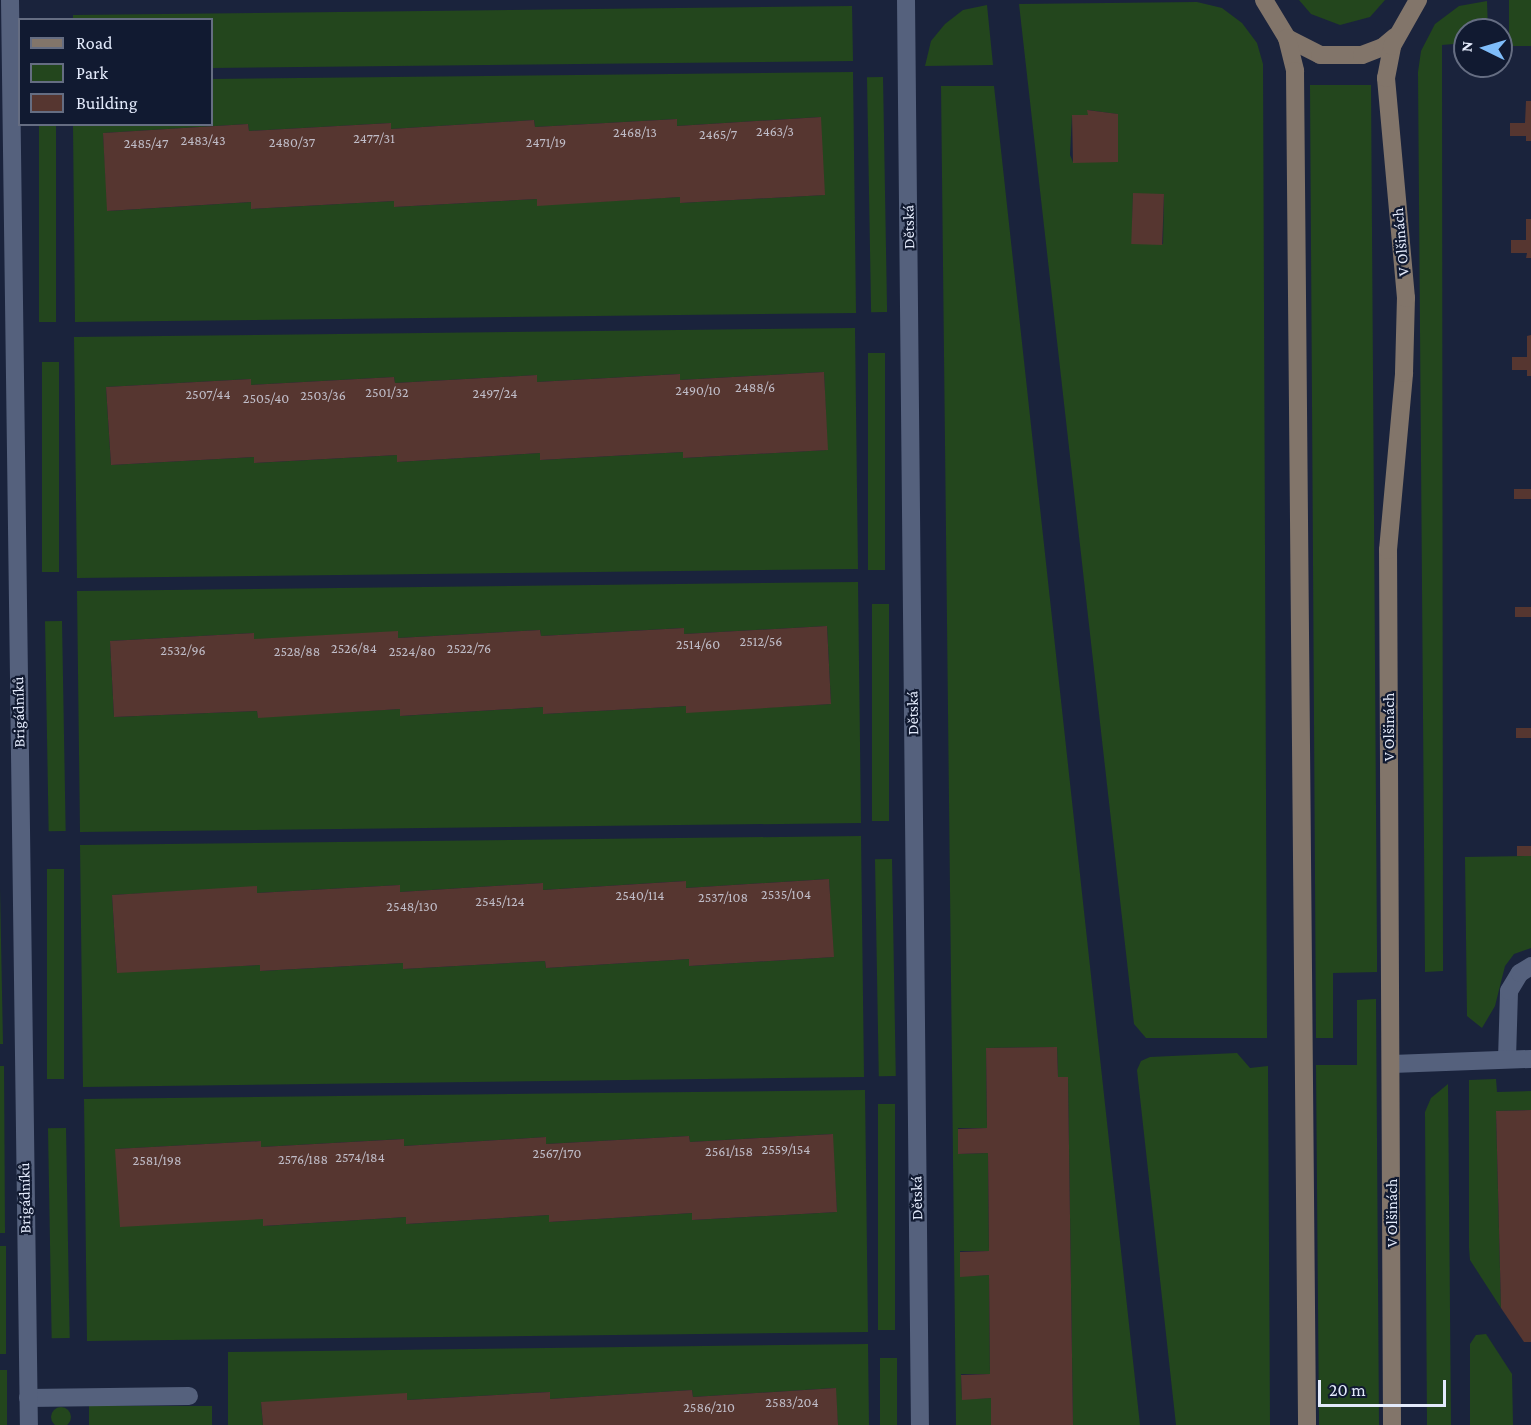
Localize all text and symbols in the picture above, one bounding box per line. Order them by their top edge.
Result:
legend [18,18,213,126]
north arrow [1453,18,1513,78]
text: Road [76,33,113,53]
text: N [1458,40,1476,53]
text: Park [76,63,108,83]
text: Building [76,93,137,113]
house number: 2463/3 [756,123,794,139]
house number: 2468/13 [613,124,657,140]
house number: 2465/7 [699,126,737,142]
house number: 2477/31 [353,130,395,146]
house number: 2483/43 [180,132,226,148]
house number: 2480/37 [269,134,315,150]
house number: 2471/19 [526,134,566,150]
house number: 2485/47 [124,135,168,151]
street label: Dětská [899,205,919,249]
street label: V Olšinách [1388,207,1414,277]
house number: 2488/6 [735,379,775,395]
house number: 2490/10 [675,382,721,398]
house number: 2501/32 [365,384,409,400]
house number: 2497/24 [473,385,517,401]
house number: 2507/44 [185,386,231,402]
house number: 2503/36 [300,387,346,403]
house number: 2505/40 [243,390,289,406]
house number: 2512/56 [740,633,782,649]
house number: 2514/60 [676,636,720,652]
house number: 2526/84 [331,640,377,656]
house number: 2522/76 [447,640,491,656]
house number: 2532/96 [160,642,206,658]
house number: 2528/88 [274,643,320,659]
house number: 2524/80 [389,643,435,659]
street label: Brigádníků [9,676,29,748]
street label: Dětská [903,691,923,735]
street label: V Olšinách [1379,693,1399,761]
house number: 2535/104 [761,886,811,902]
house number: 2540/114 [616,887,664,903]
house number: 2537/108 [698,889,748,905]
house number: 2545/124 [475,893,525,909]
house number: 2548/130 [386,898,438,914]
house number: 2559/154 [761,1141,811,1157]
house number: 2561/158 [705,1143,753,1159]
house number: 2567/170 [533,1145,581,1161]
house number: 2574/184 [335,1149,385,1165]
house number: 2576/188 [278,1151,328,1167]
house number: 2581/198 [133,1152,181,1168]
street label: Brigádníků [15,1162,35,1234]
street label: Dětská [907,1176,927,1220]
street label: V Olšinách [1382,1179,1402,1247]
scale bar [1321,1368,1448,1406]
text: 20 m [1329,1380,1366,1400]
house number: 2583/204 [765,1394,819,1410]
house number: 2586/210 [683,1399,735,1415]

